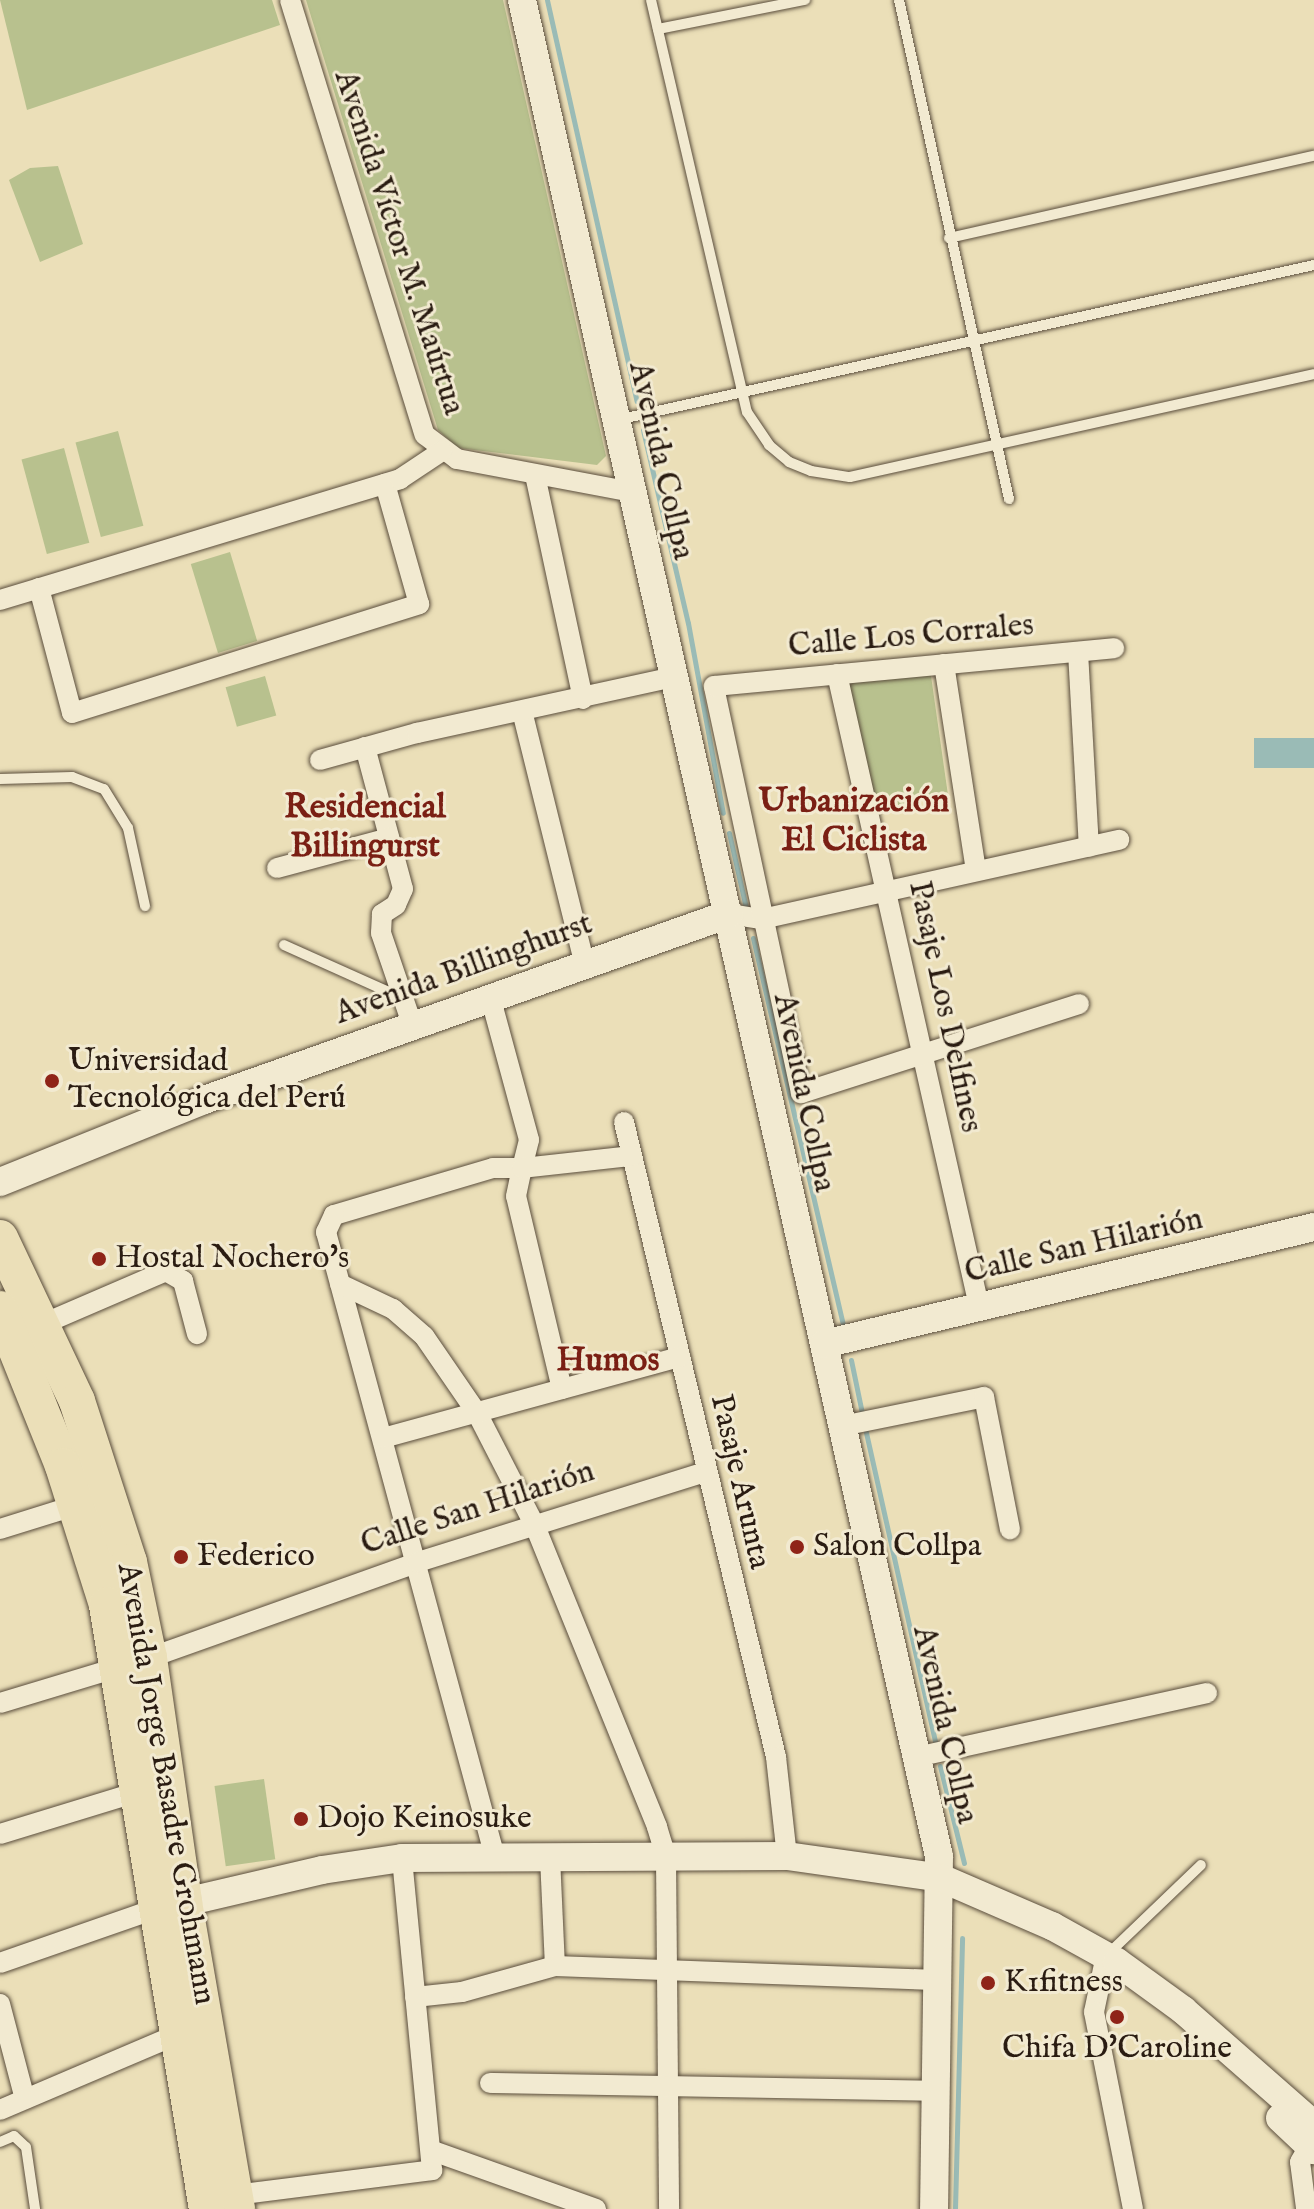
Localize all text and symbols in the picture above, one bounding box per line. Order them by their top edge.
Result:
street label: Avenida Víctor M. Maúrtua [324,66,472,420]
street label: Avenida Collpa [619,358,701,564]
street label: Calle Los Corrales [787,607,1035,667]
district label: Urbanización El Ciclista [759,781,949,860]
district label: Residencial Billingurst [284,787,446,866]
street label: Pasaje Los Delfines [899,878,989,1136]
street label: Avenida Billinghurst [330,906,598,1034]
street label: Avenida Collpa [763,990,843,1196]
place label: Universidad Tecnológica del Perú [68,1044,346,1119]
marker: Universidad Tecnológica del Perú [43,1072,61,1090]
street label: Calle San Hilarión [961,1201,1207,1293]
place label: Hostal Nochero's [115,1240,349,1278]
marker: Hostal Nochero's [90,1250,108,1268]
district label: Humos [557,1341,659,1381]
street label: Pasaje Arunta [700,1391,778,1573]
street label: Calle San Hilarión [357,1453,599,1565]
place label: Salon Collpa [813,1528,982,1566]
place label: Federico [197,1538,315,1576]
marker: Salon Collpa [788,1538,806,1556]
marker: Federico [172,1548,190,1566]
street label: Avenida Jorge Basadre Grohmann [107,1560,223,2008]
street label: Avenida Collpa [903,1622,985,1828]
place label: Dojo Keinosuke [317,1800,532,1838]
marker: Dojo Keinosuke [292,1810,310,1828]
place label: K1fitness [1004,1964,1123,2002]
marker: K1fitness [979,1974,997,1992]
marker: Chifa D'Caroline [1108,2008,1126,2026]
place label: Chifa D'Caroline [1002,2030,1232,2068]

